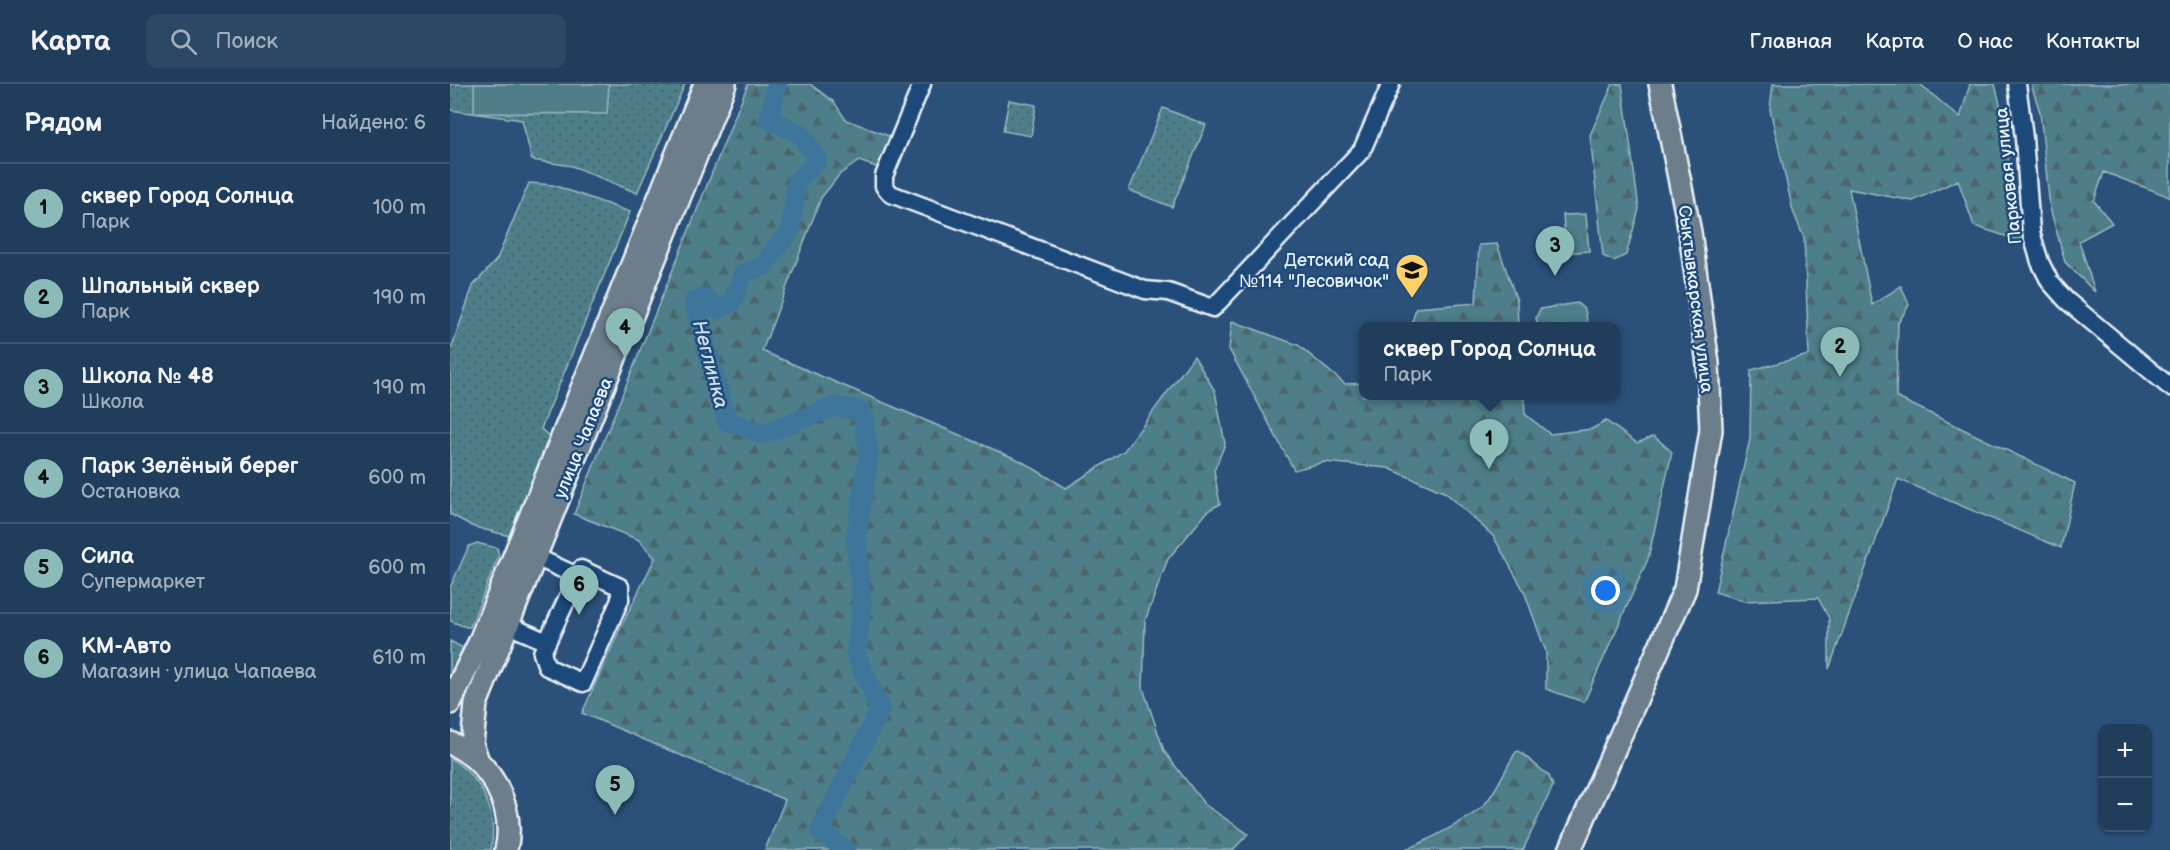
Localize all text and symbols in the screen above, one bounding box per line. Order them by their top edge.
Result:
search box [146,14,566,68]
text: Карта [30,25,110,58]
icon: search [167,25,200,58]
text: Поиск [215,28,278,55]
text: Главная [1749,29,1832,54]
text: Карта [1865,29,1924,54]
text: О нас [1957,29,2013,54]
text: Контакты [2046,29,2140,54]
street label: Парковая улица [1991,106,2026,245]
text: Рядом [24,108,102,139]
text: Найдено: 6 [321,111,426,135]
text: сквер Город Солнца [81,183,293,210]
text: 1 [39,196,48,220]
text: 100 m [373,196,426,220]
street label: Сыктывкарская улица [1674,204,1717,394]
text: Парк [81,210,130,234]
pin: 3 [1536,226,1574,276]
place label: Детский сад №114 "Лесовичок" [1239,250,1389,292]
school or university icon: Детский сад №114 "Лесовичок" [1394,252,1430,299]
text: Шпальный сквер [81,273,260,300]
text: 2 [38,286,49,310]
text: 190 m [373,286,426,310]
text: Парк [81,300,130,324]
pin: 4 [606,308,645,358]
water label: Неглинка [687,318,733,411]
popup [1359,322,1620,400]
pin: 2 [1820,328,1860,377]
text: сквер Город Солнца [1383,336,1596,363]
text: Школа № 48 [81,363,214,390]
text: Парк [1383,363,1432,387]
street label: улица Чапаева [550,374,617,502]
text: 3 [38,376,49,400]
text: 190 m [373,376,426,400]
text: Школа [81,390,144,414]
pin: 1 [1470,420,1508,469]
text: Парк Зелёный берег [81,453,298,480]
text: 4 [38,466,49,490]
text: 600 m [368,466,426,490]
text: Остановка [81,480,180,504]
text: Сила [81,543,134,570]
text: 5 [38,556,49,580]
text: 600 m [368,556,426,580]
pin: 6 [560,566,598,615]
text: Супермаркет [81,570,205,594]
your location [1591,576,1620,605]
text: КМ-Авто [81,633,171,660]
text: 6 [37,646,50,670]
text: 610 m [372,646,426,670]
text: Магазин · улица Чапаева [81,660,317,684]
map controls [2098,724,2152,832]
button: + [2098,724,2152,778]
pin: 5 [596,766,634,815]
button: − [2098,778,2152,832]

